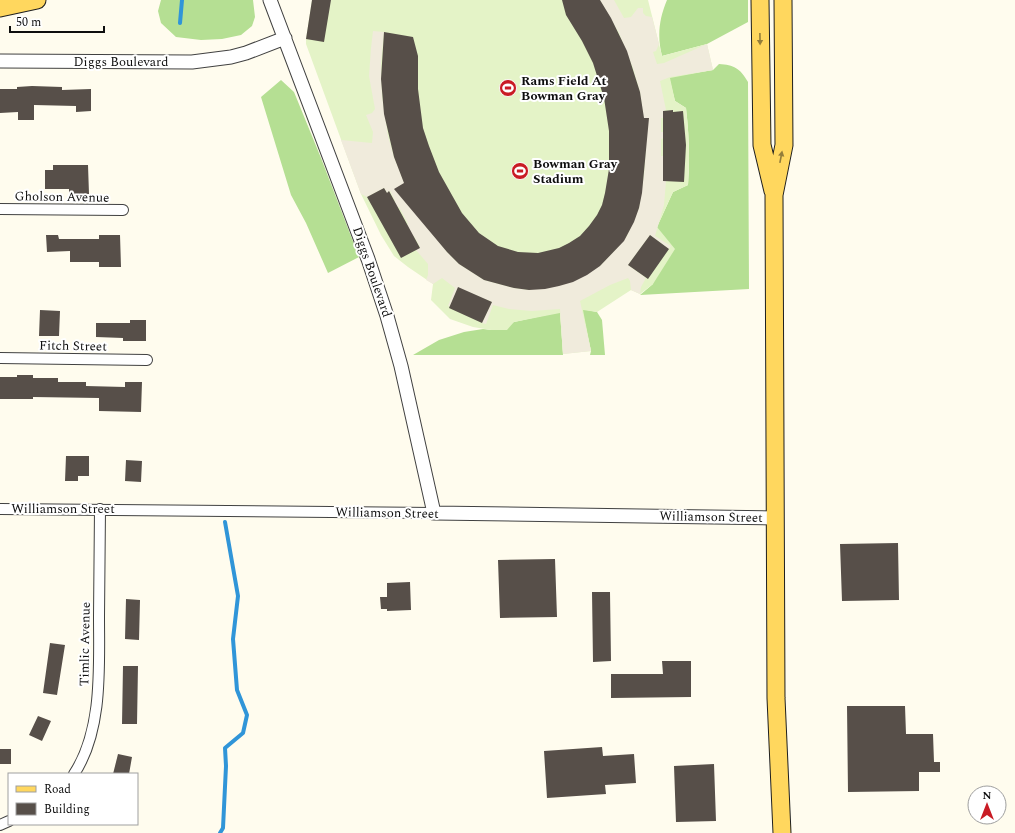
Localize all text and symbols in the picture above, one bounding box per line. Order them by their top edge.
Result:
scale bar [10,8,104,34]
text: 50 m [16,13,41,32]
one-way arrow [757,33,763,46]
street label: Diggs Boulevard [74,52,168,72]
place label: Rams Field At Bowman Gray [521,71,607,106]
sports icon: Rams Field At Bowman Gray [498,78,518,98]
one-way arrow [779,151,785,163]
place label: Bowman Gray Stadium [533,154,618,189]
sports icon: Bowman Gray Stadium [510,161,530,181]
street label: Gholson Avenue [14,186,110,208]
street label: Diggs Boulevard [347,224,397,320]
street label: Fitch Street [39,335,107,357]
street label: Williamson Street [11,499,115,519]
street label: Williamson Street [335,502,439,524]
street label: Williamson Street [659,506,763,528]
street label: Timlic Avenue [74,602,96,686]
legend [8,773,138,825]
text: Road [44,780,71,799]
north arrow [967,785,1007,825]
text: N [983,787,992,804]
text: Building [44,800,90,819]

